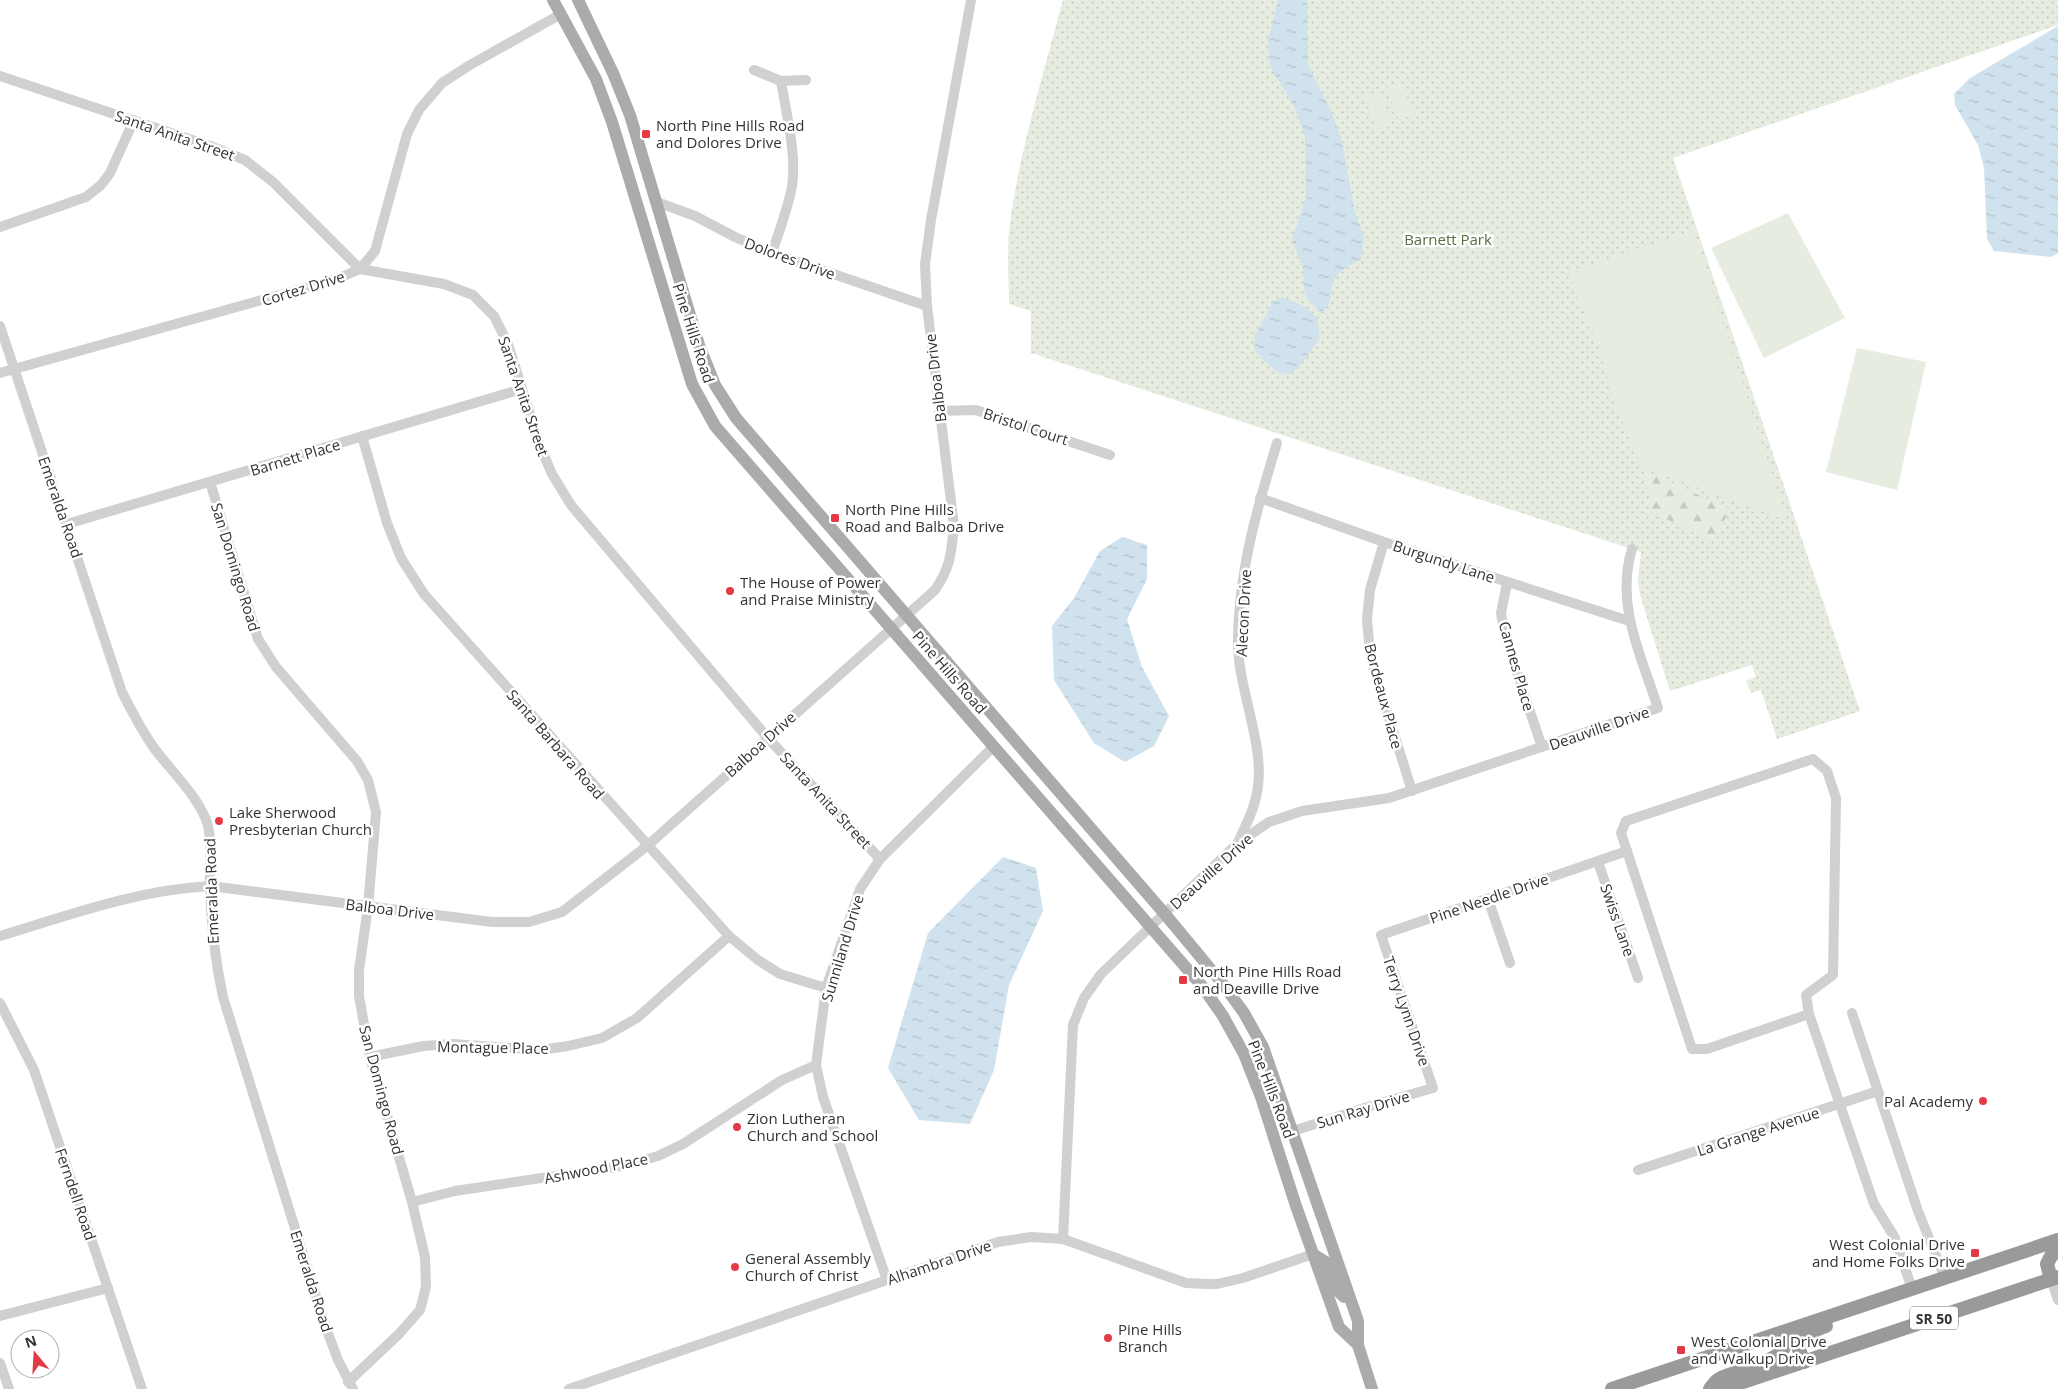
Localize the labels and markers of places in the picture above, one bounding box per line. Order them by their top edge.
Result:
place label: North Pine Hills Road and Dolores Drive [656,115,804,152]
marker: North Pine Hills Road and Dolores Drive [640,128,652,140]
place label: North Pine Hills Road and Balboa Drive [845,499,1004,536]
marker: North Pine Hills Road and Balboa Drive [829,512,841,524]
place label: The House of Power and Praise Ministry [740,572,881,609]
marker: The House of Power and Praise Ministry [724,585,736,597]
place label: Lake Sherwood Presbyterian Church [229,802,372,839]
marker: Lake Sherwood Presbyterian Church [213,815,225,827]
place label: North Pine Hills Road and Deaville Drive [1193,961,1341,998]
marker: North Pine Hills Road and Deaville Drive [1177,974,1189,986]
place label: Pal Academy [1884,1091,1973,1111]
marker: Pal Academy [1977,1095,1989,1107]
place label: Zion Lutheran Church and School [747,1108,878,1145]
marker: Zion Lutheran Church and School [731,1121,743,1133]
place label: West Colonial Drive and Home Folks Drive [1812,1234,1965,1271]
marker: West Colonial Drive and Home Folks Drive [1969,1247,1981,1259]
place label: General Assembly Church of Christ [745,1248,871,1285]
marker: General Assembly Church of Christ [729,1261,741,1273]
place label: Pine Hills Branch [1118,1319,1182,1356]
place label: West Colonial Drive and Walkup Drive [1691,1331,1827,1368]
marker: Pine Hills Branch [1102,1332,1114,1344]
marker: West Colonial Drive and Walkup Drive [1675,1344,1687,1356]

